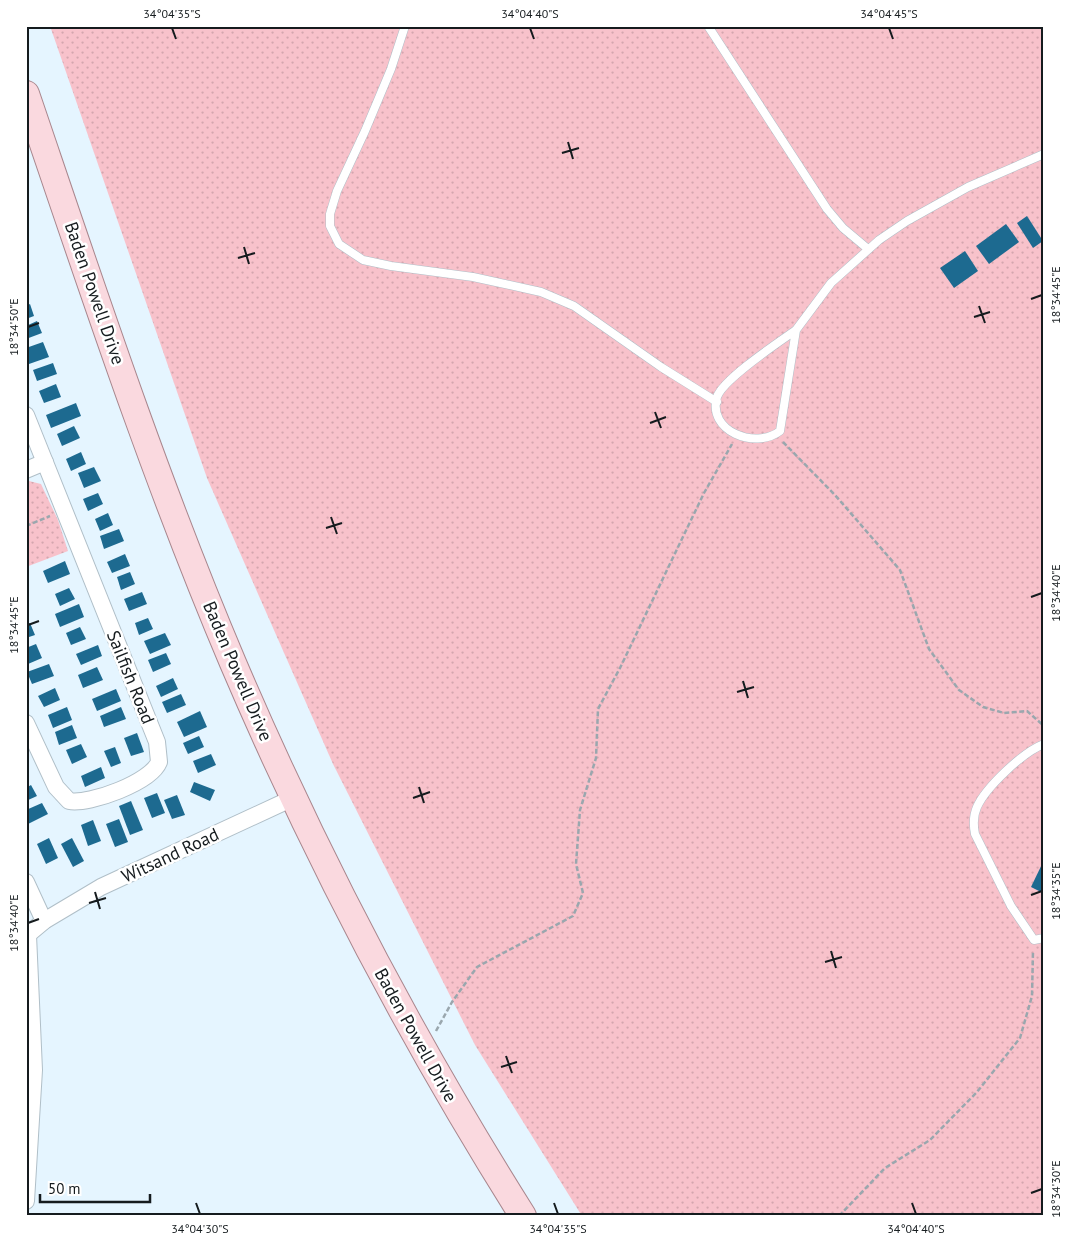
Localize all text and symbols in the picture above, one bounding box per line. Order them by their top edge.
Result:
text: 34°04'35"S [143,6,201,21]
text: 34°04'40"S [501,6,559,21]
text: 34°04'45"S [860,6,918,21]
street label: Baden Powell Drive [60,219,130,367]
text: 18°34'45"E [1048,266,1063,324]
text: 18°34'50"E [6,298,21,356]
text: 18°34'40"E [1048,564,1063,622]
text: 18°34'45"E [6,596,21,654]
street label: Baden Powell Drive [198,598,278,744]
street label: Sailfish Road [102,627,160,727]
street label: Witsand Road [118,822,222,888]
text: 18°34'35"E [1048,862,1063,920]
text: 18°34'40"E [6,894,21,952]
street label: Baden Powell Drive [370,964,462,1106]
text: 18°34'30"E [1048,1160,1063,1218]
scale bar [40,1172,150,1204]
text: 50 m [48,1179,81,1198]
text: 34°04'30"S [171,1221,229,1236]
text: 34°04'35"S [529,1221,587,1236]
text: 34°04'40"S [887,1221,945,1236]

